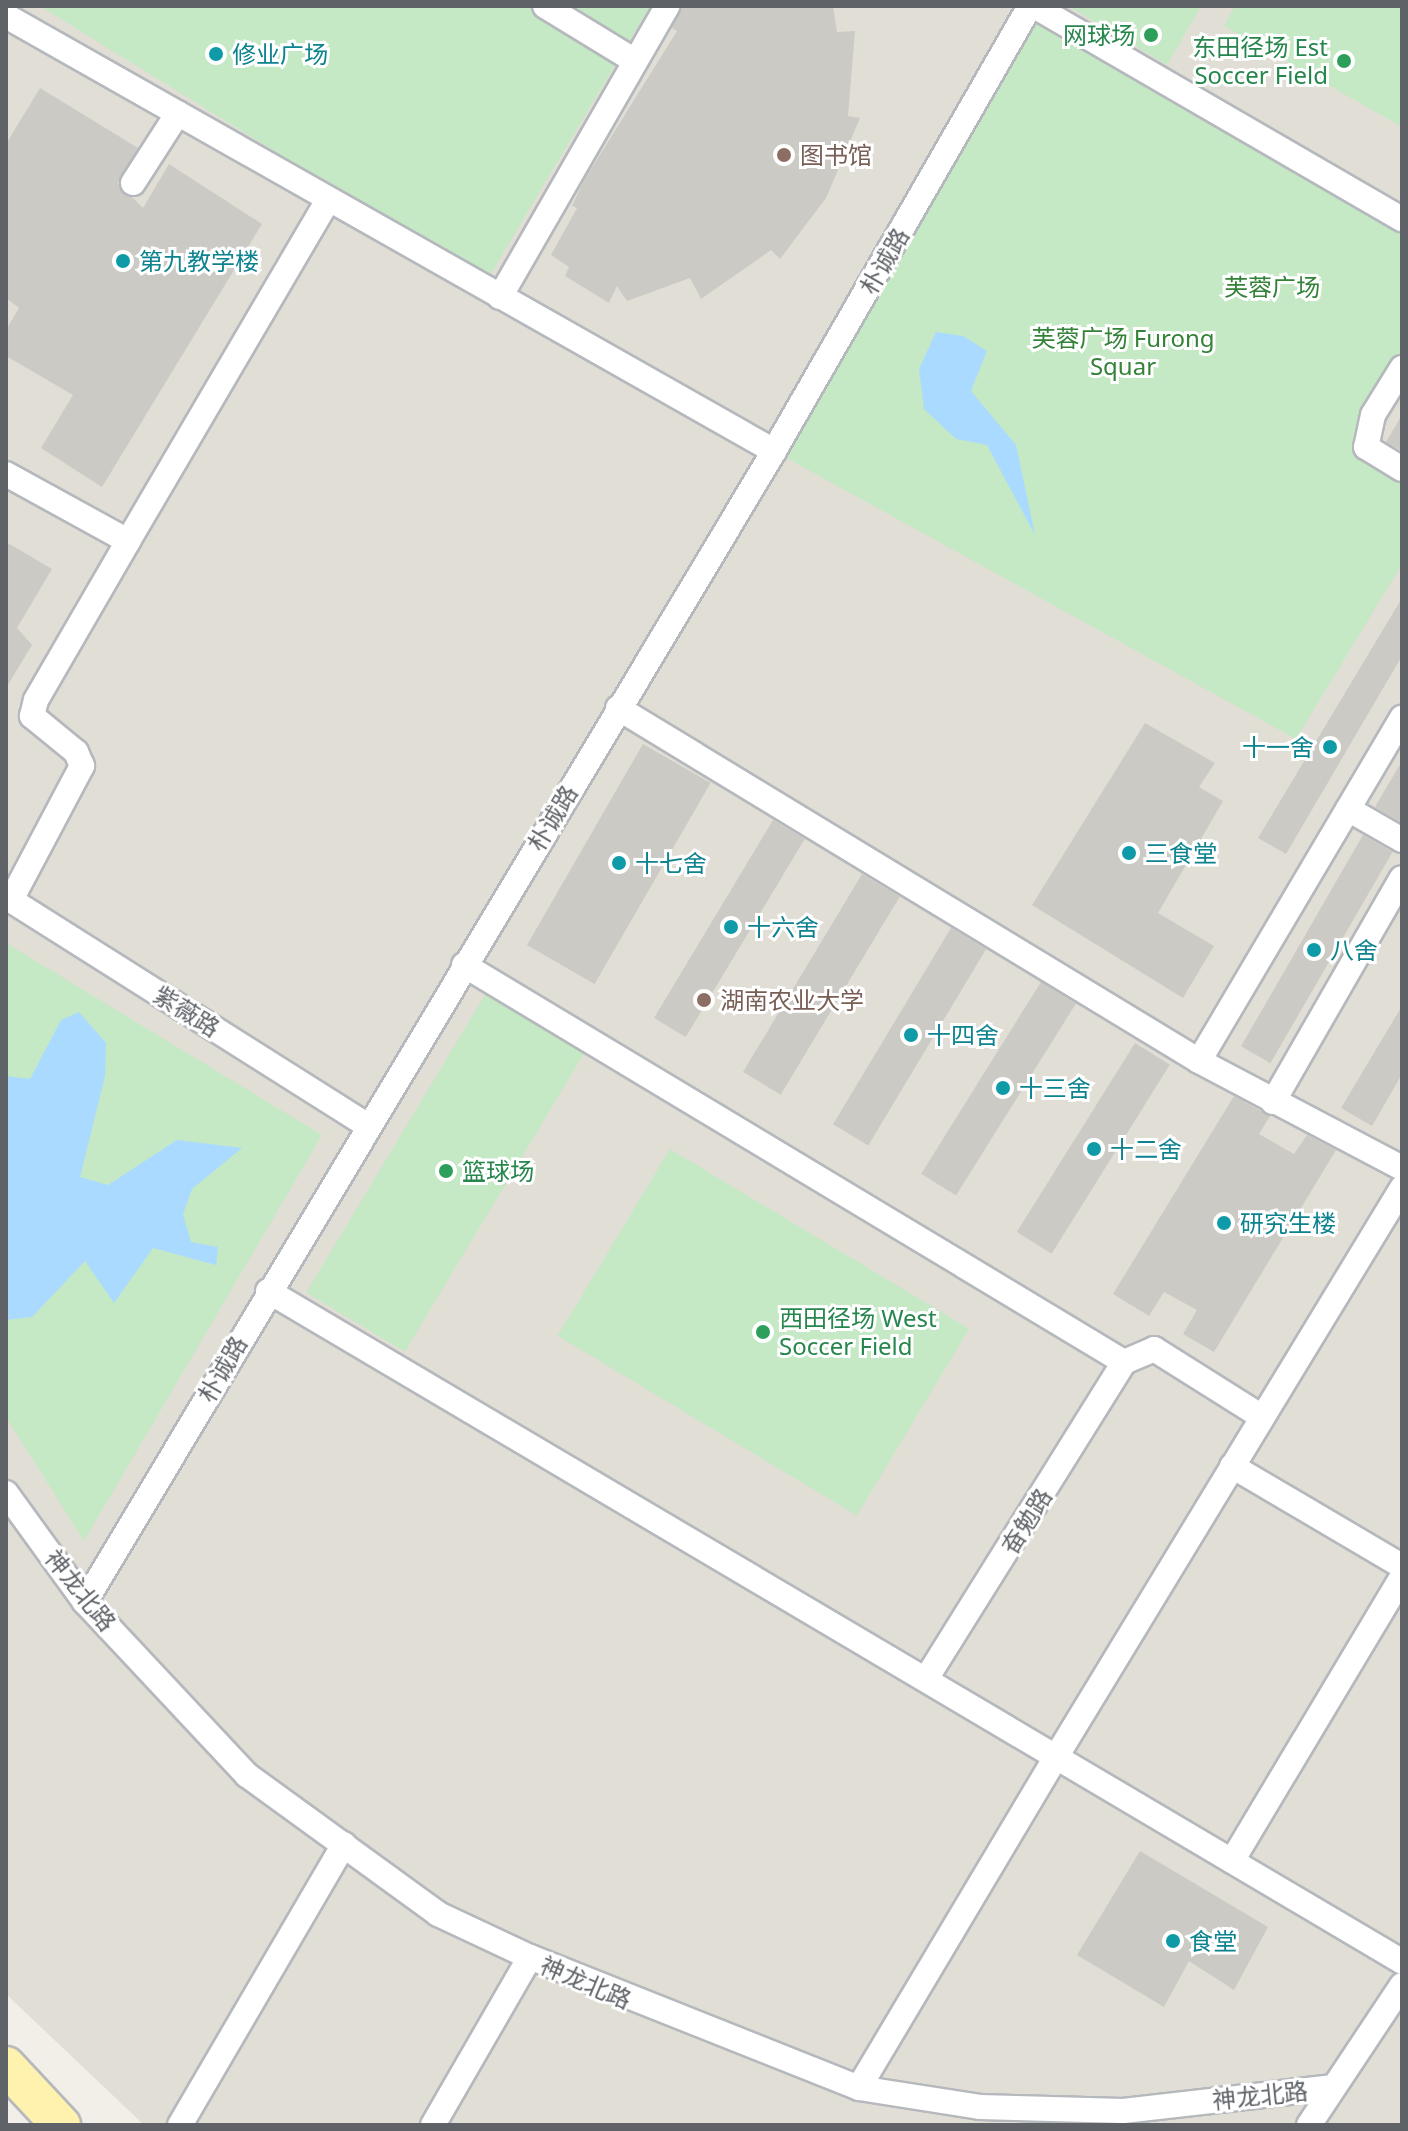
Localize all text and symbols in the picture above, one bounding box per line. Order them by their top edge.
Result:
place label: 网球场 [1063,21,1135,49]
marker: 网球场 [1142,26,1160,44]
place label: 东田径场 Est Soccer Field [1192,33,1328,89]
place label: 修业广场 [232,40,328,68]
marker: 修业广场 [207,45,225,63]
marker: 东田径场 Est Soccer Field [1335,52,1353,70]
place label: 图书馆 [800,141,872,169]
marker: 图书馆 [775,146,793,164]
street label: 朴诚路 [854,223,914,299]
place label: 第九教学楼 [139,247,259,275]
marker: 第九教学楼 [114,252,132,270]
park label: 芙蓉广场 [1224,273,1320,301]
park label: 芙蓉广场 Furong Squar [1031,324,1215,380]
place label: 十一舍 [1242,733,1314,761]
marker: 十一舍 [1321,738,1339,756]
street label: 朴诚路 [521,780,583,856]
place label: 三食堂 [1145,839,1217,867]
marker: 三食堂 [1120,844,1138,862]
place label: 十七舍 [635,849,707,877]
marker: 十七舍 [610,854,628,872]
place label: 十六舍 [747,913,819,941]
marker: 十六舍 [722,918,740,936]
place label: 八舍 [1330,936,1378,964]
marker: 八舍 [1305,941,1323,959]
street label: 紫薇路 [149,980,225,1042]
place label: 湖南农业大学 [720,986,864,1014]
marker: 湖南农业大学 [695,991,713,1009]
place label: 十四舍 [927,1021,999,1049]
marker: 十四舍 [902,1026,920,1044]
place label: 十三舍 [1019,1074,1091,1102]
marker: 十三舍 [994,1079,1012,1097]
place label: 十二舍 [1110,1135,1182,1163]
marker: 十二舍 [1085,1140,1103,1158]
place label: 篮球场 [462,1157,534,1185]
marker: 篮球场 [437,1162,455,1180]
place label: 研究生楼 [1240,1209,1336,1237]
marker: 研究生楼 [1215,1214,1233,1232]
place label: 西田径场 West Soccer Field [779,1304,937,1360]
marker: 西田径场 West Soccer Field [754,1323,772,1341]
street label: 朴诚路 [192,1331,252,1407]
street label: 奋勉路 [995,1483,1057,1559]
street label: 神龙北路 [40,1544,122,1636]
place label: 食堂 [1189,1927,1237,1955]
marker: 食堂 [1164,1932,1182,1950]
street label: 神龙北路 [536,1950,636,2014]
street label: 神龙北路 [1211,2076,1309,2114]

